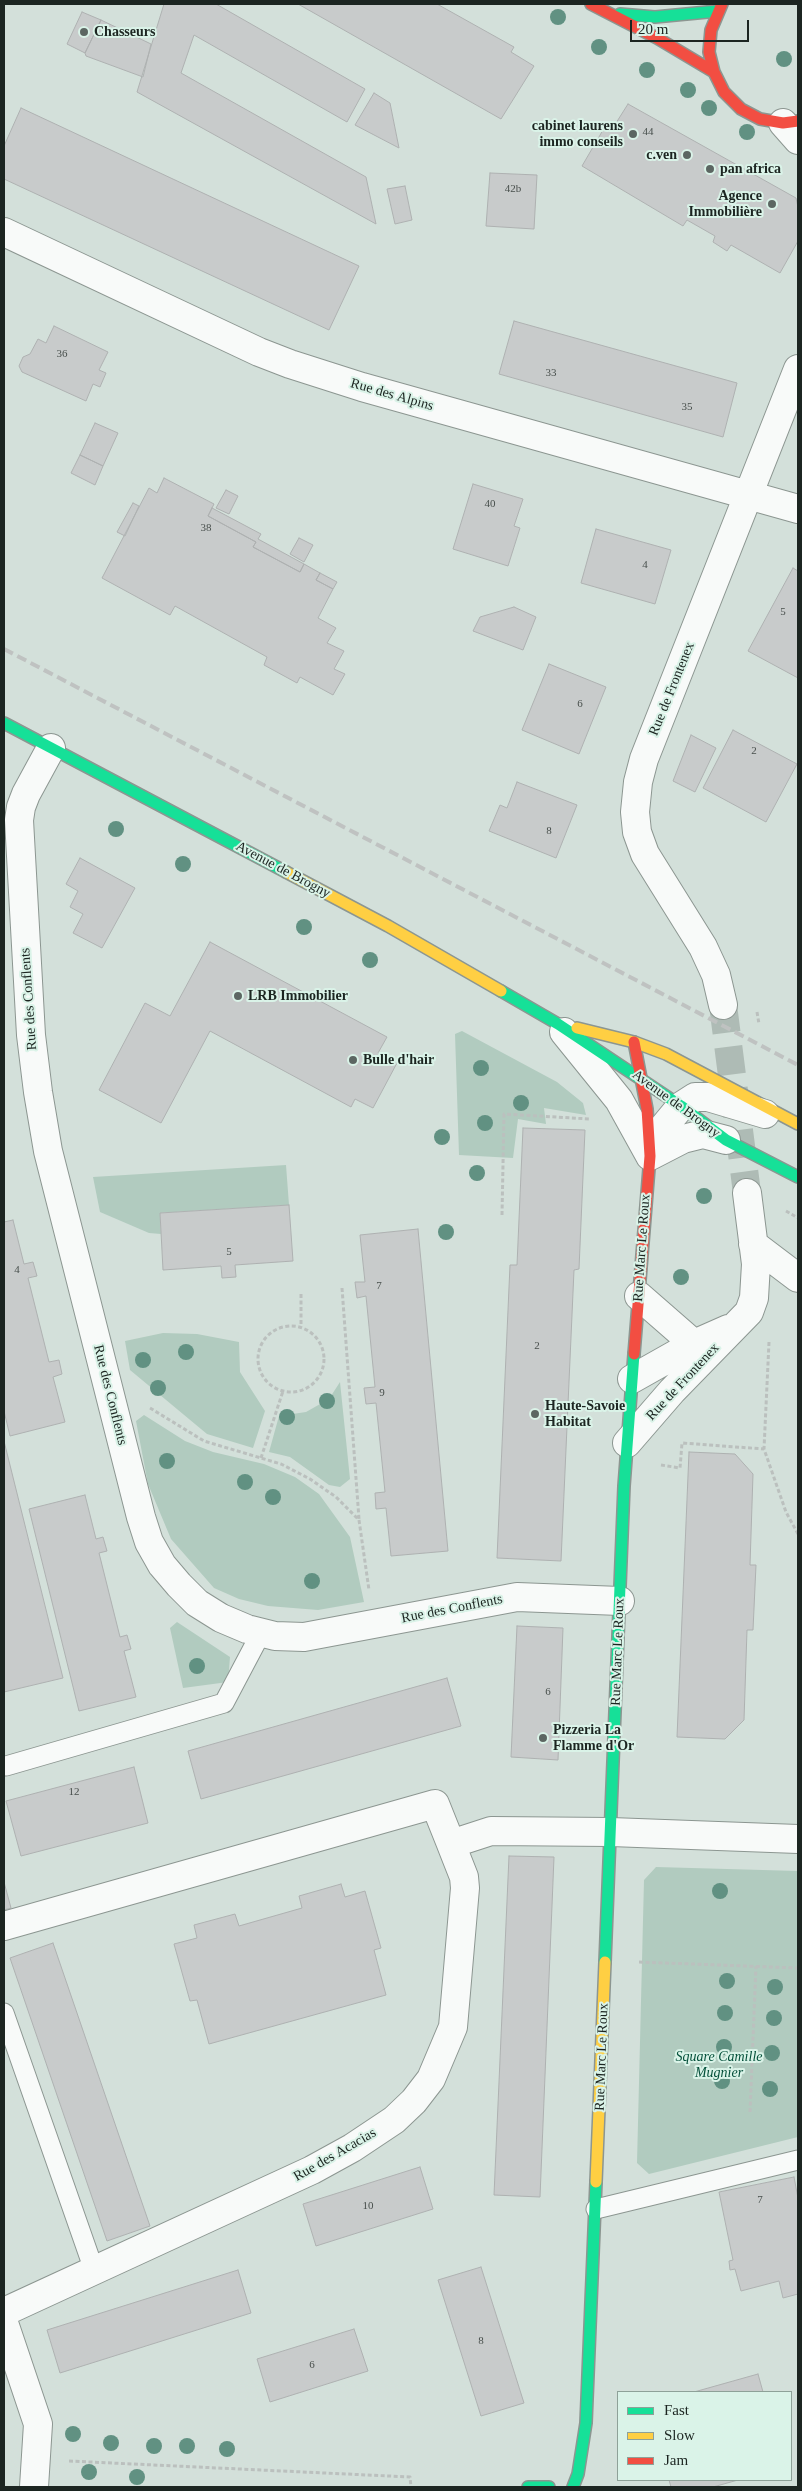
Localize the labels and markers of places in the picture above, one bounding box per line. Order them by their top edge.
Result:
place label: Chasseurs [94,24,155,40]
marker: Chasseurs [78,26,90,38]
place label: cabinet laurens immo conseils [532,118,623,150]
marker: cabinet laurens immo conseils [627,128,639,140]
place label: c.ven [646,147,677,163]
marker: c.ven [681,149,693,161]
place label: pan africa [720,161,781,177]
marker: pan africa [704,163,716,175]
place label: Agence Immobilière [688,188,762,220]
marker: Agence Immobilière [766,198,778,210]
place label: LRB Immobilier [248,988,348,1004]
marker: LRB Immobilier [232,990,244,1002]
place label: Bulle d'hair [363,1052,434,1068]
marker: Bulle d'hair [347,1054,359,1066]
place label: Haute-Savoie Habitat [545,1398,625,1430]
marker: Haute-Savoie Habitat [529,1408,541,1420]
place label: Pizzeria La Flamme d'Or [553,1722,634,1754]
marker: Pizzeria La Flamme d'Or [537,1732,549,1744]

